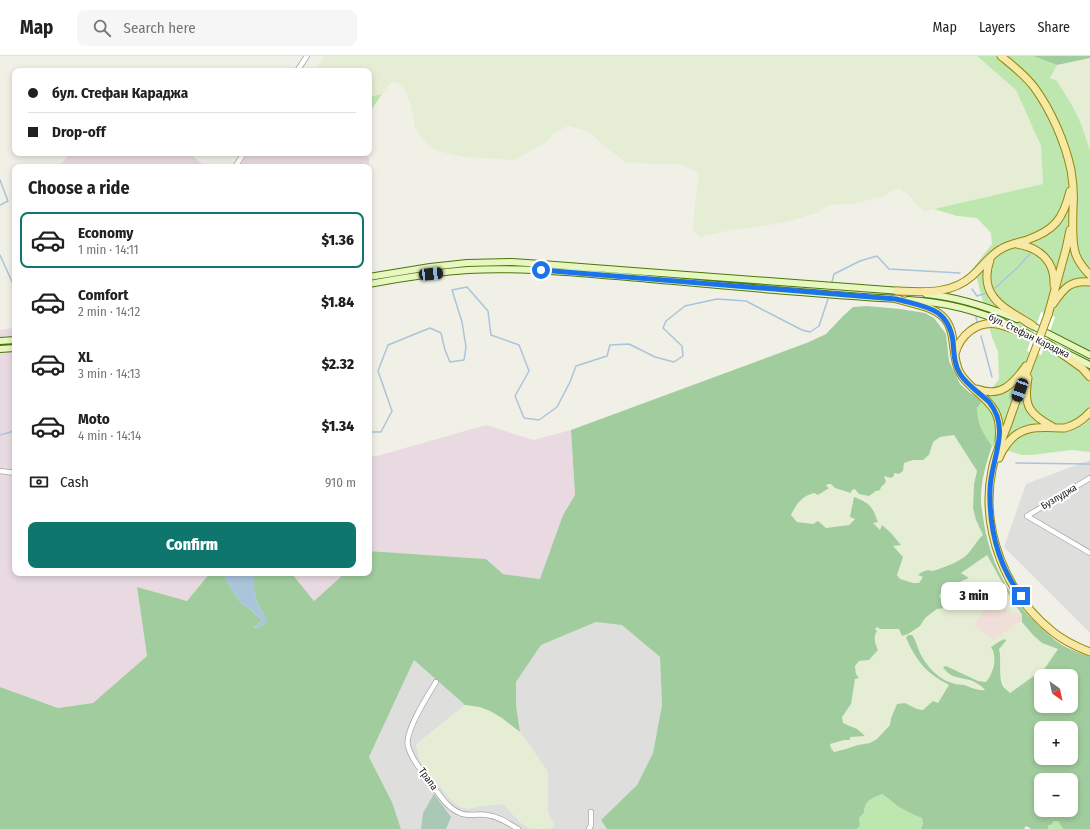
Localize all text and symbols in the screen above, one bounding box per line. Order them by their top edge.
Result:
search box [77,10,357,46]
text: Map [20,16,53,39]
icon: search [91,17,113,39]
text: Search here [123,19,196,37]
text: Map [933,19,957,36]
text: Layers [979,19,1015,36]
text: Share [1037,19,1070,36]
text: бул. Стефан Караджа [52,84,188,102]
text: Drop-off [52,123,106,141]
text: Choose a ride [28,177,130,199]
icon: car [30,222,66,258]
text: Economy [78,224,133,242]
text: $1.36 [322,231,354,249]
text: 1 min · 14:11 [78,242,139,257]
route start [532,261,550,279]
car [418,267,444,281]
icon: car [30,284,66,320]
text: Comfort [78,286,129,304]
text: $1.84 [321,293,354,311]
text: 2 min · 14:12 [78,304,140,319]
street label: бул. Стефан Караджа [986,311,1072,361]
icon: car [30,346,66,382]
text: XL [78,348,93,366]
text: $2.32 [322,355,354,373]
text: 3 min · 14:13 [78,366,140,381]
car [1010,377,1030,403]
icon: car [30,408,66,444]
text: Moto [78,410,110,428]
text: $1.34 [322,417,354,435]
text: 4 min · 14:14 [78,428,141,443]
icon: cash [28,471,50,493]
text: Cash [60,473,89,491]
text: 910 m [325,475,356,490]
street label: Бузлуджа [1039,482,1079,512]
button: Confirm [28,522,356,568]
callout: 3 min [941,582,1007,610]
route end [1012,587,1030,605]
text: 3 min [960,588,988,603]
north arrow [1034,669,1078,713]
map controls [1034,669,1078,817]
button: + [1034,721,1078,765]
street label: Трапа [416,765,440,793]
button: − [1034,773,1078,817]

